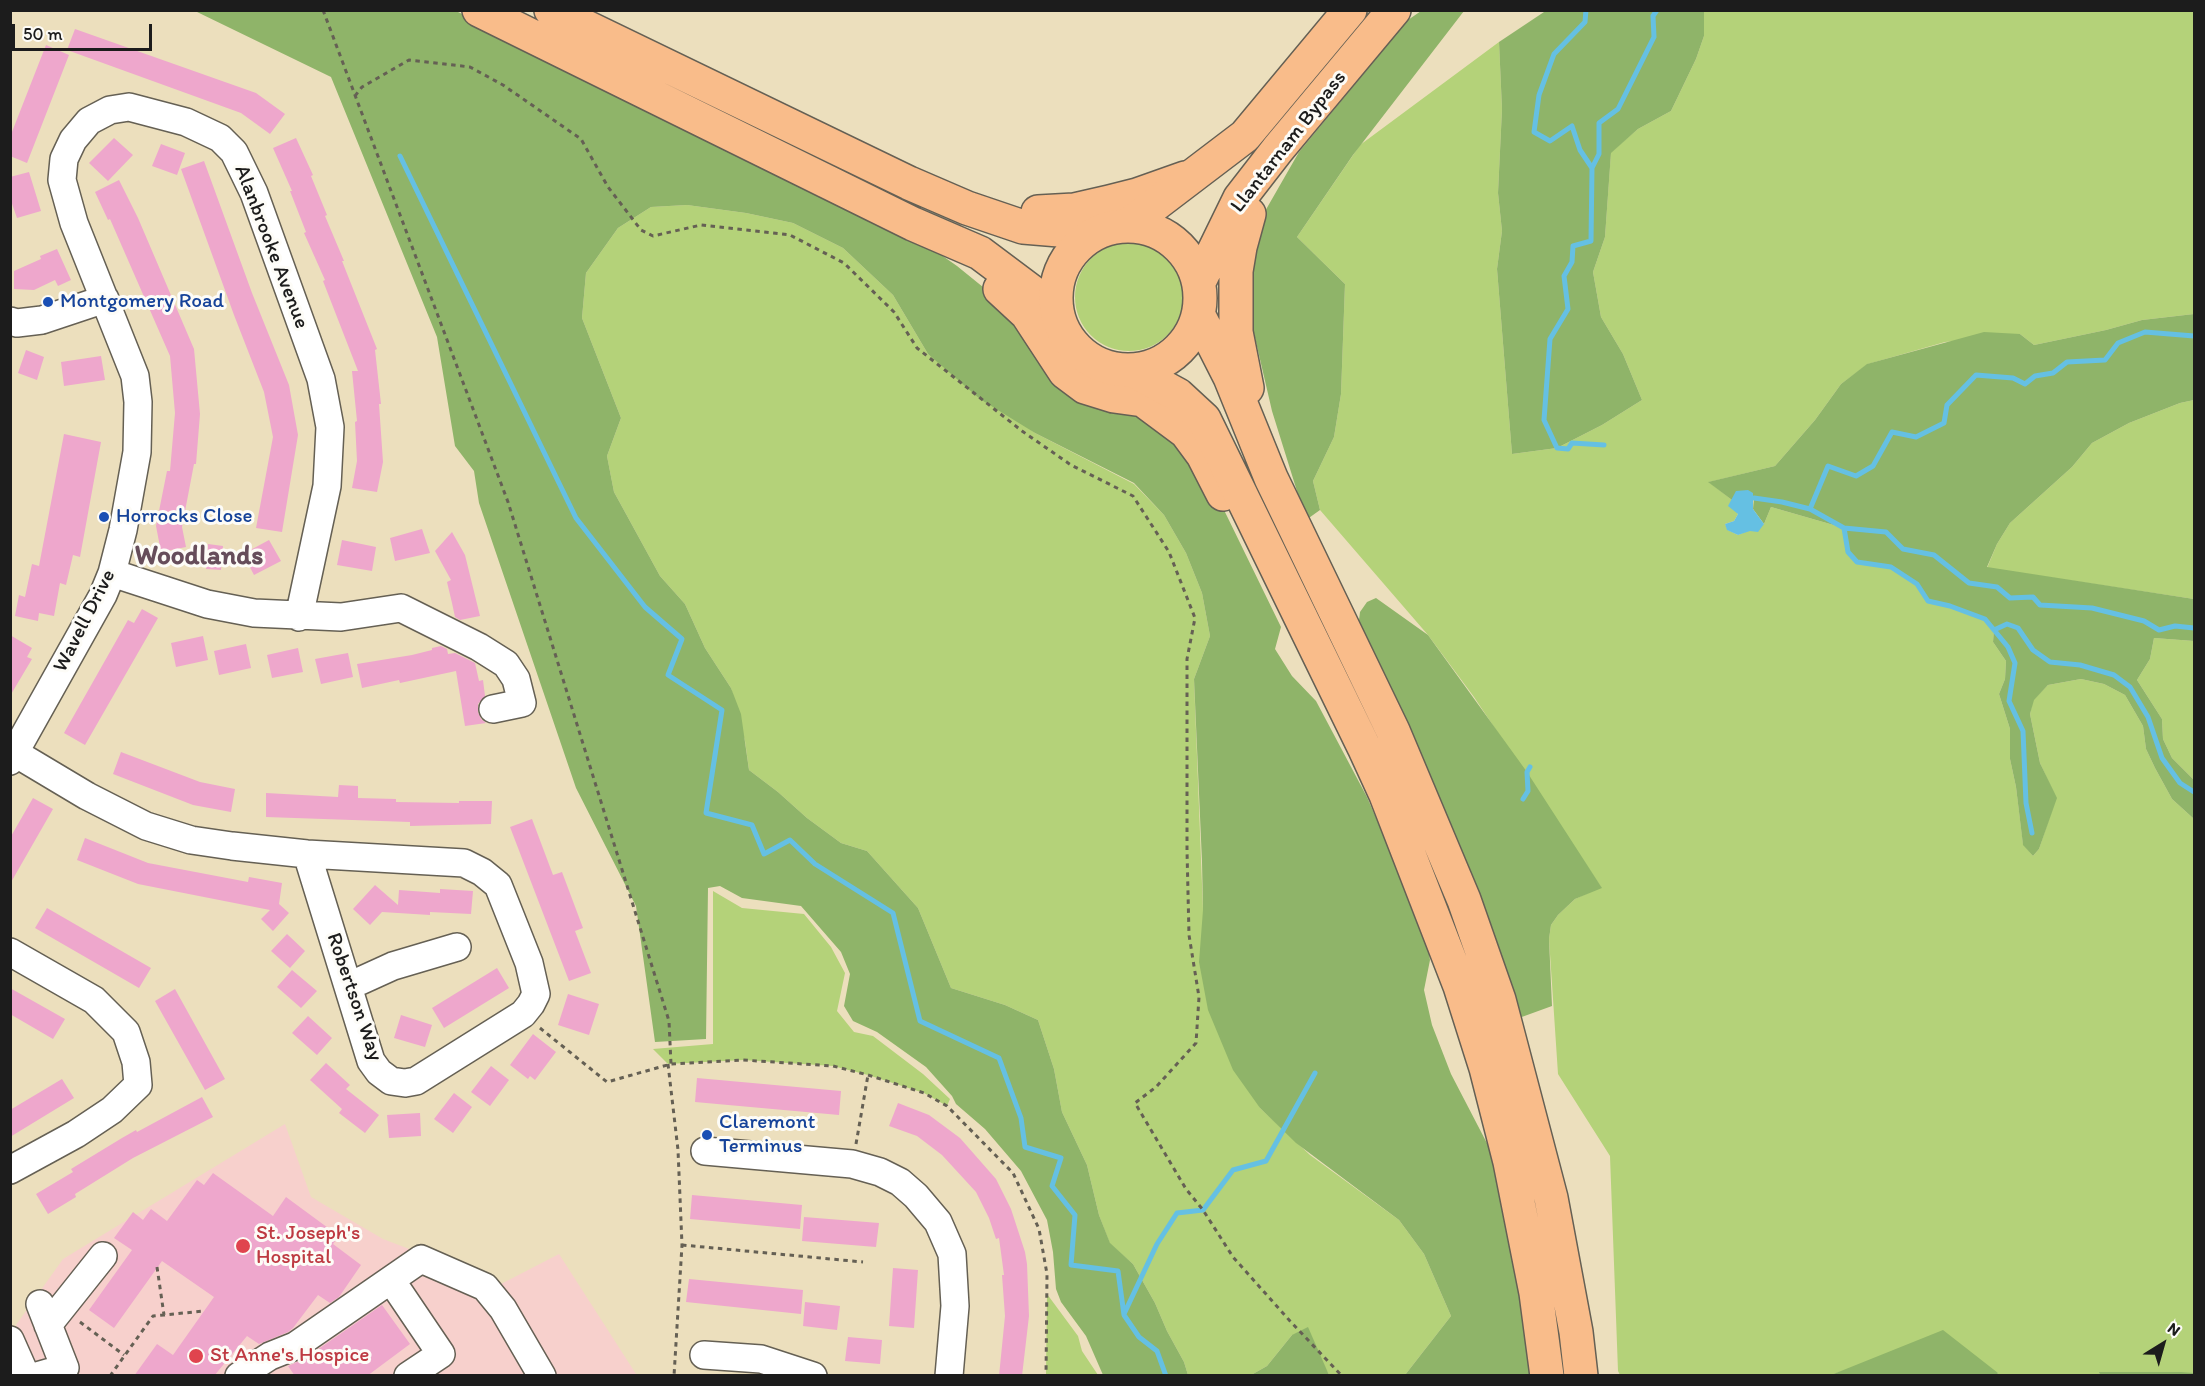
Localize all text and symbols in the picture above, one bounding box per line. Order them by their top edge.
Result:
scale bar [15,12,154,50]
text: 50 m [23,23,63,45]
street label: Llantarnam Bypass [1226,66,1352,218]
street label: Alanbrooke Avenue [228,162,314,332]
place label: Montgomery Road [60,289,224,315]
marker: Montgomery Road [41,295,55,309]
place label: Horrocks Close [116,504,252,530]
marker: Horrocks Close [97,510,111,524]
district label: Woodlands [135,541,263,573]
street label: Wavell Drive [48,566,122,676]
street label: Robertson Way [320,930,388,1064]
place label: Claremont Terminus [719,1110,815,1160]
marker: Claremont Terminus [700,1128,714,1142]
place label: St. Joseph's Hospital [256,1221,360,1271]
marker: St. Joseph's Hospital [234,1237,252,1255]
north arrow [2133,1314,2193,1374]
text: N [2164,1318,2184,1340]
place label: St Anne's Hospice [210,1343,369,1369]
marker: St Anne's Hospice [187,1347,205,1365]

